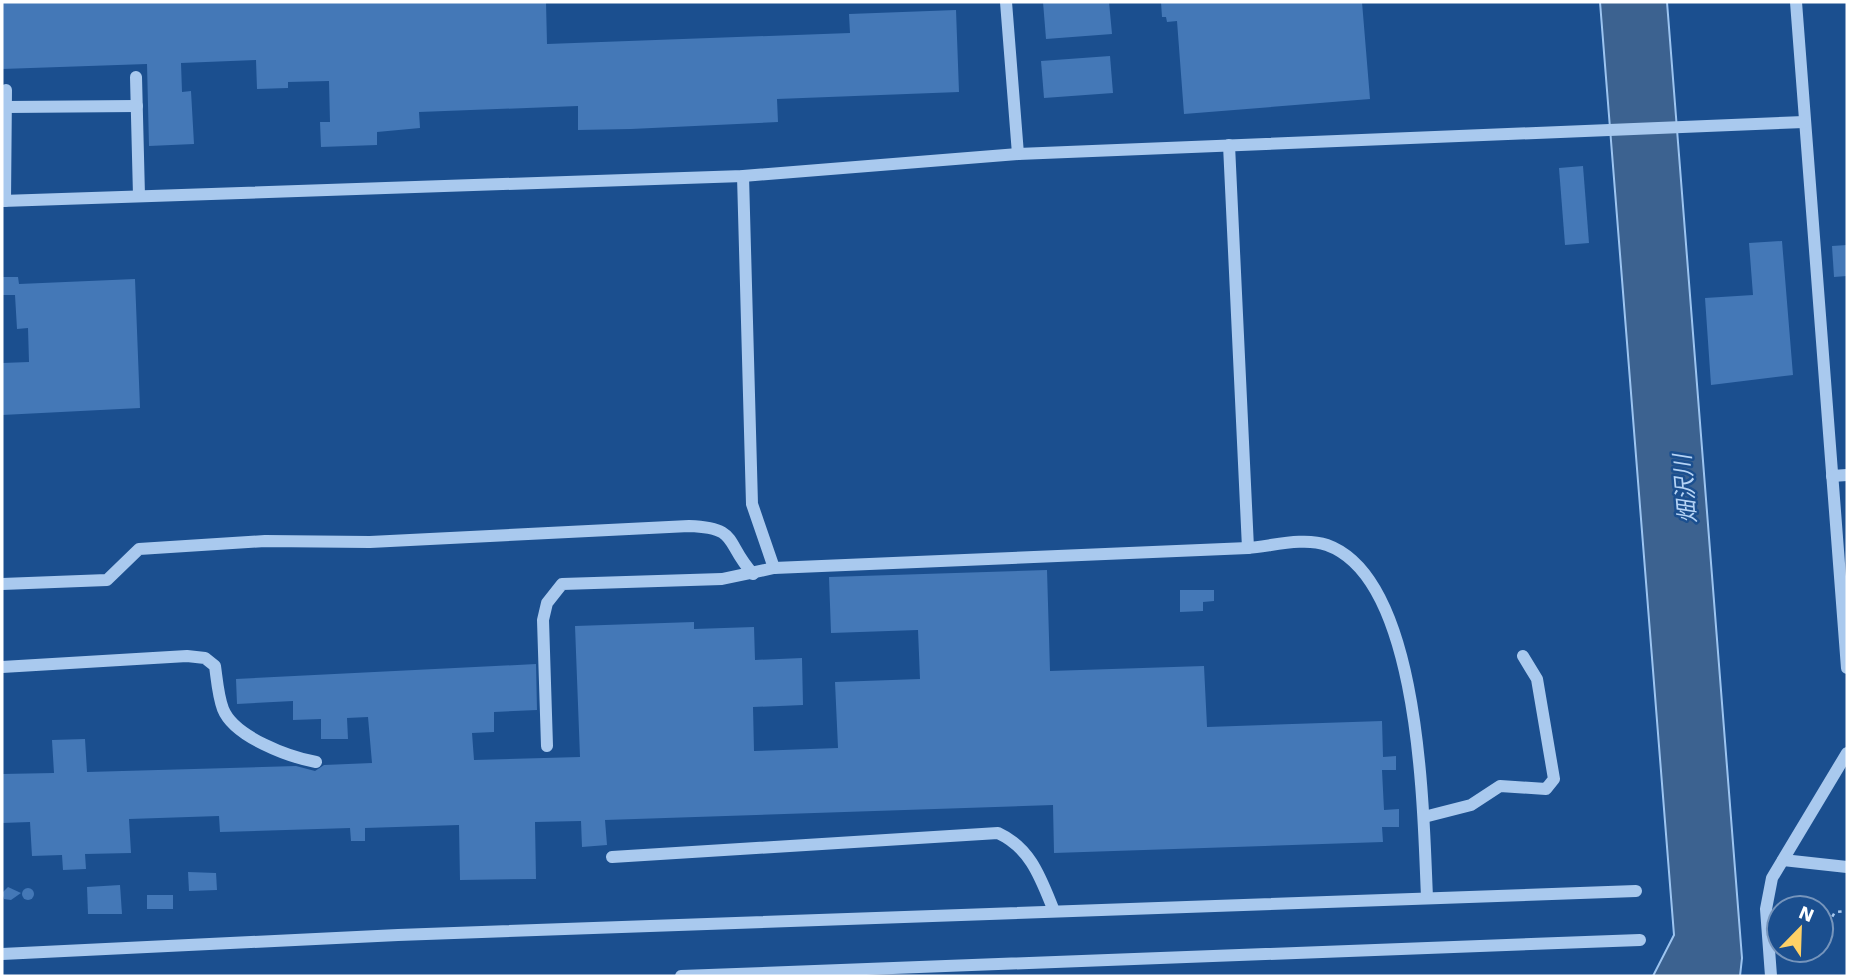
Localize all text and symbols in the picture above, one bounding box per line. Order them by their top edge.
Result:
water label: 畑沢川 [1669,450,1702,525]
north arrow [1765,894,1835,964]
text: N [1795,900,1817,927]

